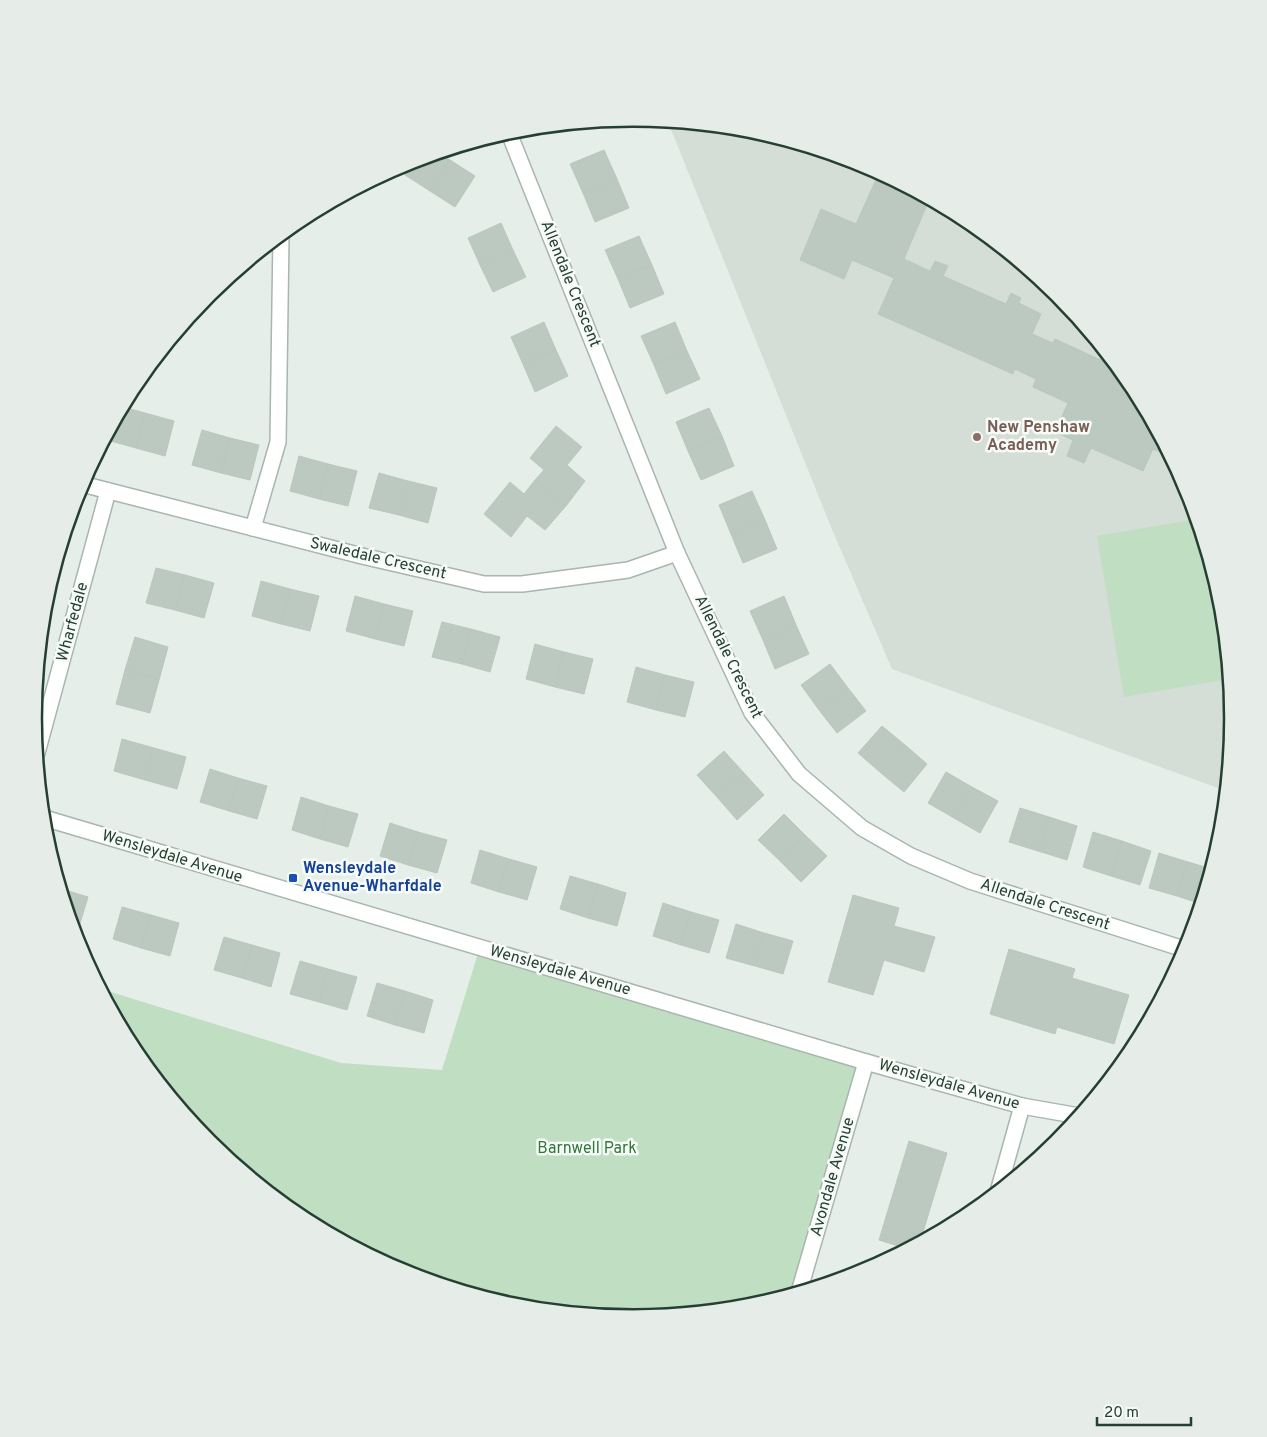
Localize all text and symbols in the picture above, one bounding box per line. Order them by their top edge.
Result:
street label: Allendale Crescent [535,218,605,350]
place label: New Penshaw Academy [987,418,1090,456]
marker: New Penshaw Academy [971,431,983,443]
street label: Swaledale Crescent [308,534,448,584]
street label: Wharfedale [53,580,93,664]
street label: Allendale Crescent [689,592,767,722]
street label: Wensleydale Avenue [99,826,245,888]
place label: Wensleydale Avenue-Wharfdale [303,859,442,897]
marker: Wensleydale Avenue-Wharfdale [287,872,299,884]
street label: Allendale Crescent [978,875,1112,935]
street label: Wensleydale Avenue [487,941,633,1001]
street label: Wensleydale Avenue [876,1055,1022,1115]
street label: Avondale Avenue [806,1115,860,1239]
park label: Barnwell Park [537,1139,637,1159]
scale bar [1097,1394,1191,1426]
text: 20 m [1104,1404,1139,1423]

